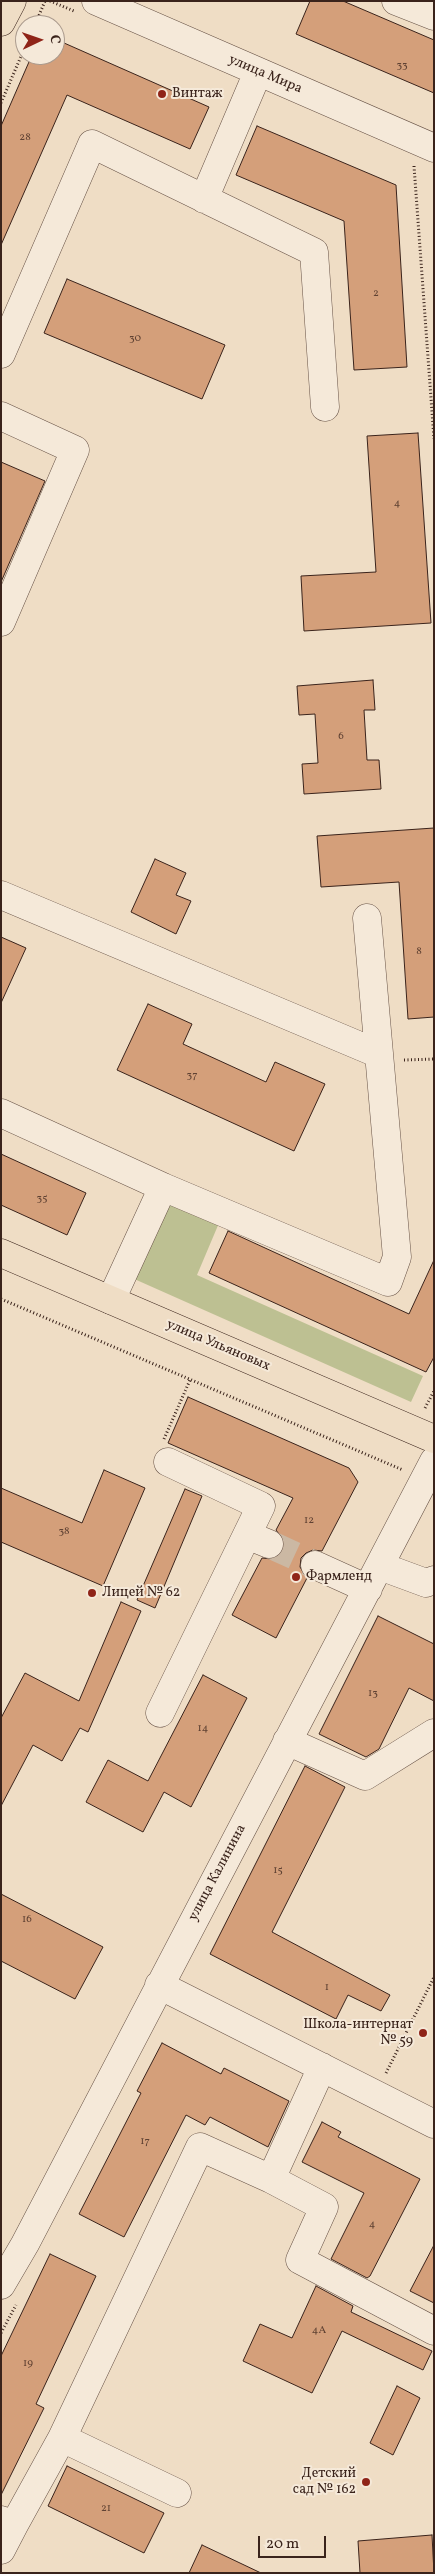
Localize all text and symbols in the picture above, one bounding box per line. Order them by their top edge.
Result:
north arrow [15,15,65,65]
text: С [45,34,64,44]
street label: улица Мира [226,52,304,98]
house number: 33 [396,59,408,73]
place label: Винтаж [172,86,223,102]
marker: Винтаж [156,88,168,100]
house number: 28 [19,131,31,145]
house number: 2 [373,287,379,301]
house number: 30 [129,332,141,346]
house number: 4 [394,497,400,511]
house number: 6 [338,730,344,744]
house number: 8 [416,945,422,959]
house number: 37 [187,1069,197,1083]
house number: 35 [37,1192,47,1206]
street label: улица Ульяновых [164,1317,272,1375]
house number: 12 [304,1514,314,1528]
house number: 38 [58,1525,70,1539]
place label: Фармленд [306,1569,372,1585]
marker: Фармленд [290,1571,302,1583]
place label: Лицей № 62 [102,1585,180,1601]
marker: Лицей № 62 [86,1587,98,1599]
house number: 13 [368,1687,378,1701]
house number: 14 [198,1722,208,1736]
street label: улица Калинина [185,1822,251,1924]
house number: 15 [273,1864,283,1878]
house number: 16 [22,1913,32,1927]
house number: 1 [325,1981,329,1995]
place label: Школа-интернат № 59 [303,2017,413,2050]
marker: Школа-интернат № 59 [417,2027,429,2039]
house number: 17 [140,2135,150,2149]
house number: 4 [369,2218,375,2232]
house number: 4А [312,2324,326,2338]
house number: 19 [23,2357,33,2371]
place label: Детский сад № 162 [293,2466,356,2498]
marker: Детский сад № 162 [360,2476,372,2488]
house number: 21 [101,2502,111,2516]
scale bar [260,2526,328,2558]
text: 20 m [266,2534,299,2555]

